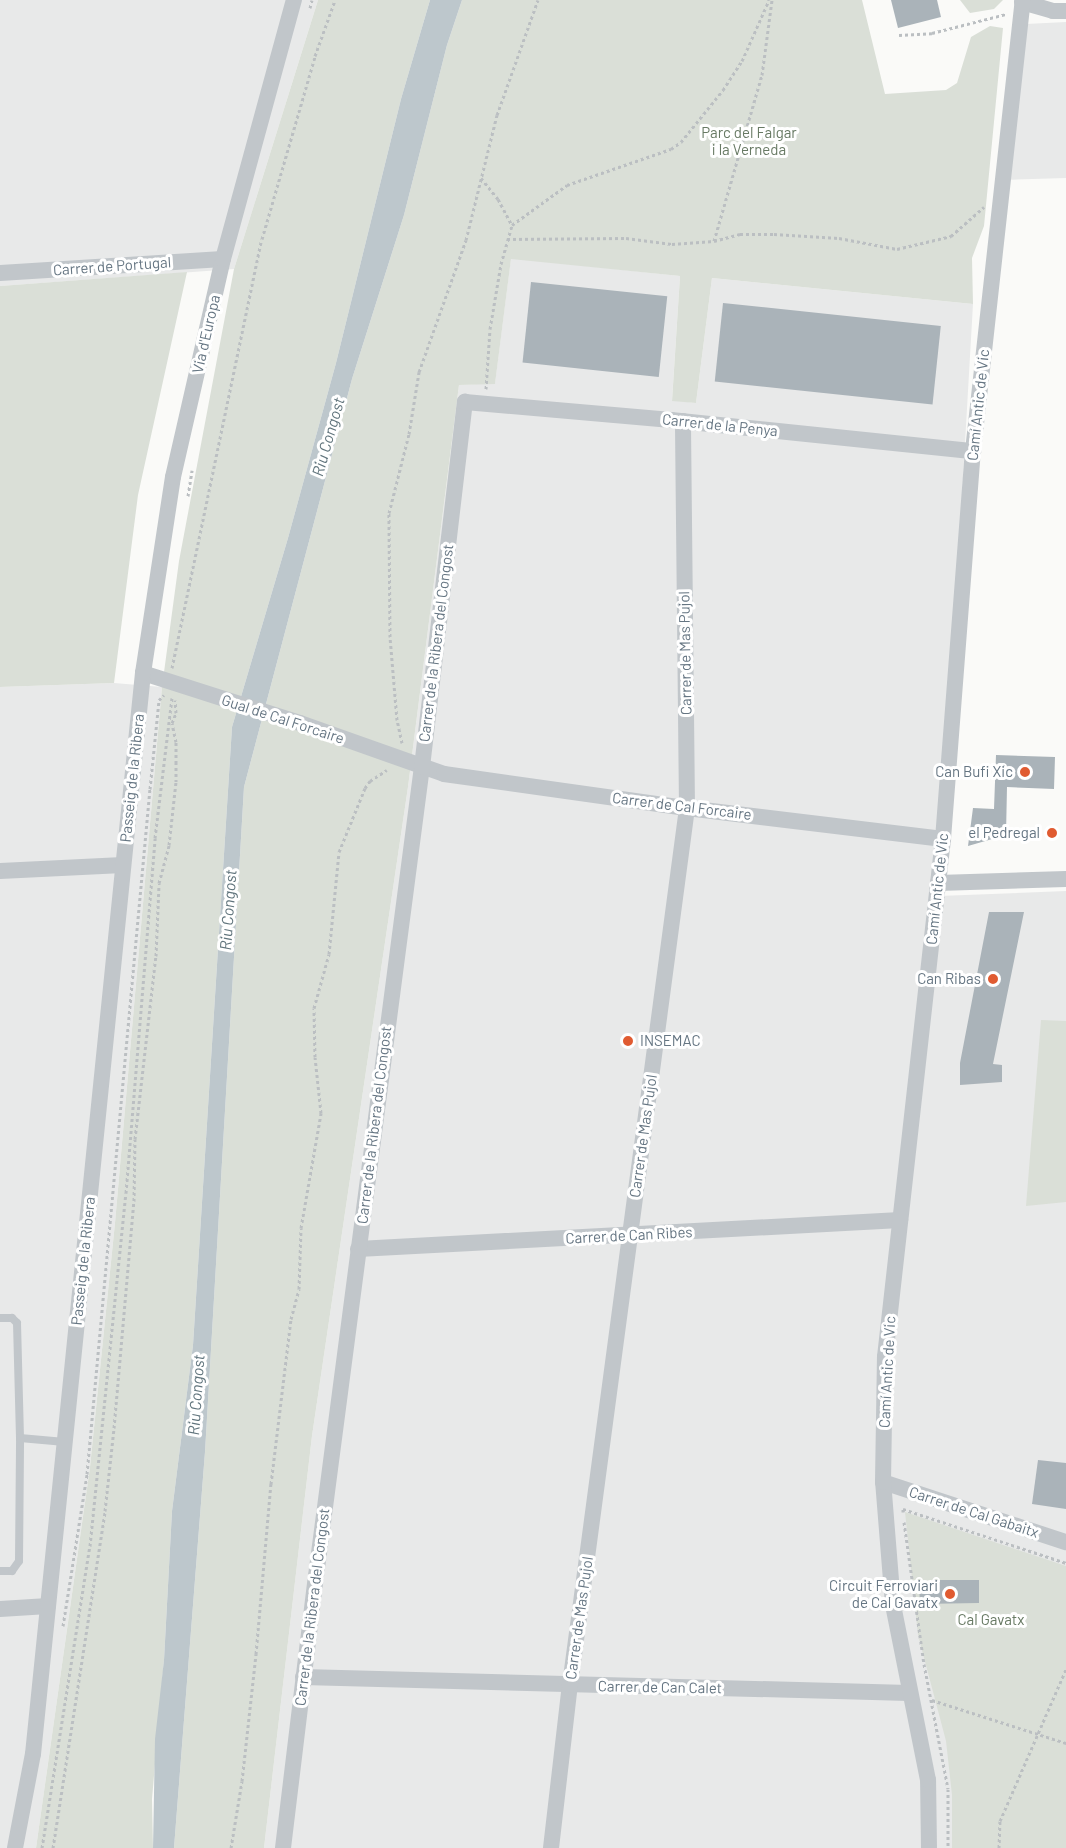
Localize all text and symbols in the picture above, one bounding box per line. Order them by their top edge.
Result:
park label: Parc del Falgar i la Verneda [701,123,797,158]
street label: Carrer de Portugal [52,253,172,279]
street label: Via d'Europa [188,293,224,375]
street label: Camí Antic de Vic [963,348,993,462]
water label: Riu Congost [308,395,348,479]
street label: Carrer de la Penya [661,410,779,440]
street label: Carrer de la Ribera del Congost [415,543,457,743]
street label: Carrer de Mas Pujol [675,591,695,715]
street label: Gual de Cal Forcaire [219,691,347,747]
street label: Passeig de la Ribera [116,713,148,843]
place label: Can Bufi Xic [935,763,1013,781]
marker: Can Bufi Xic [1018,765,1032,779]
street label: Carrer de Cal Forcaire [611,789,753,823]
place label: el Pedregal [968,824,1040,842]
marker: el Pedregal [1045,826,1059,840]
street label: Camí Antic de Vic [922,832,952,946]
water label: Riu Congost [216,869,240,951]
place label: Can Ribas [917,970,981,988]
marker: Can Ribas [986,972,1000,986]
street label: Carrer de la Ribera del Congost [353,1025,395,1225]
place label: INSEMAC [640,1032,701,1050]
marker: INSEMAC [621,1034,635,1048]
street label: Carrer de Mas Pujol [625,1073,661,1199]
street label: Passeig de la Ribera [67,1196,99,1326]
street label: Carrer de Can Ribes [565,1223,693,1247]
street label: Camí Antic de Vic [875,1316,899,1428]
water label: Riu Congost [184,1354,208,1436]
street label: Carrer de Cal Gabaitx [907,1483,1041,1541]
street label: Carrer de la Ribera del Congost [291,1507,333,1707]
street label: Carrer de Mas Pujol [561,1555,597,1681]
place label: Circuit Ferroviari de Cal Gavatx [829,1576,938,1611]
marker: Circuit Ferroviari de Cal Gavatx [943,1587,957,1601]
park label: Cal Gavatx [958,1611,1024,1629]
street label: Carrer de Can Calet [598,1677,722,1697]

